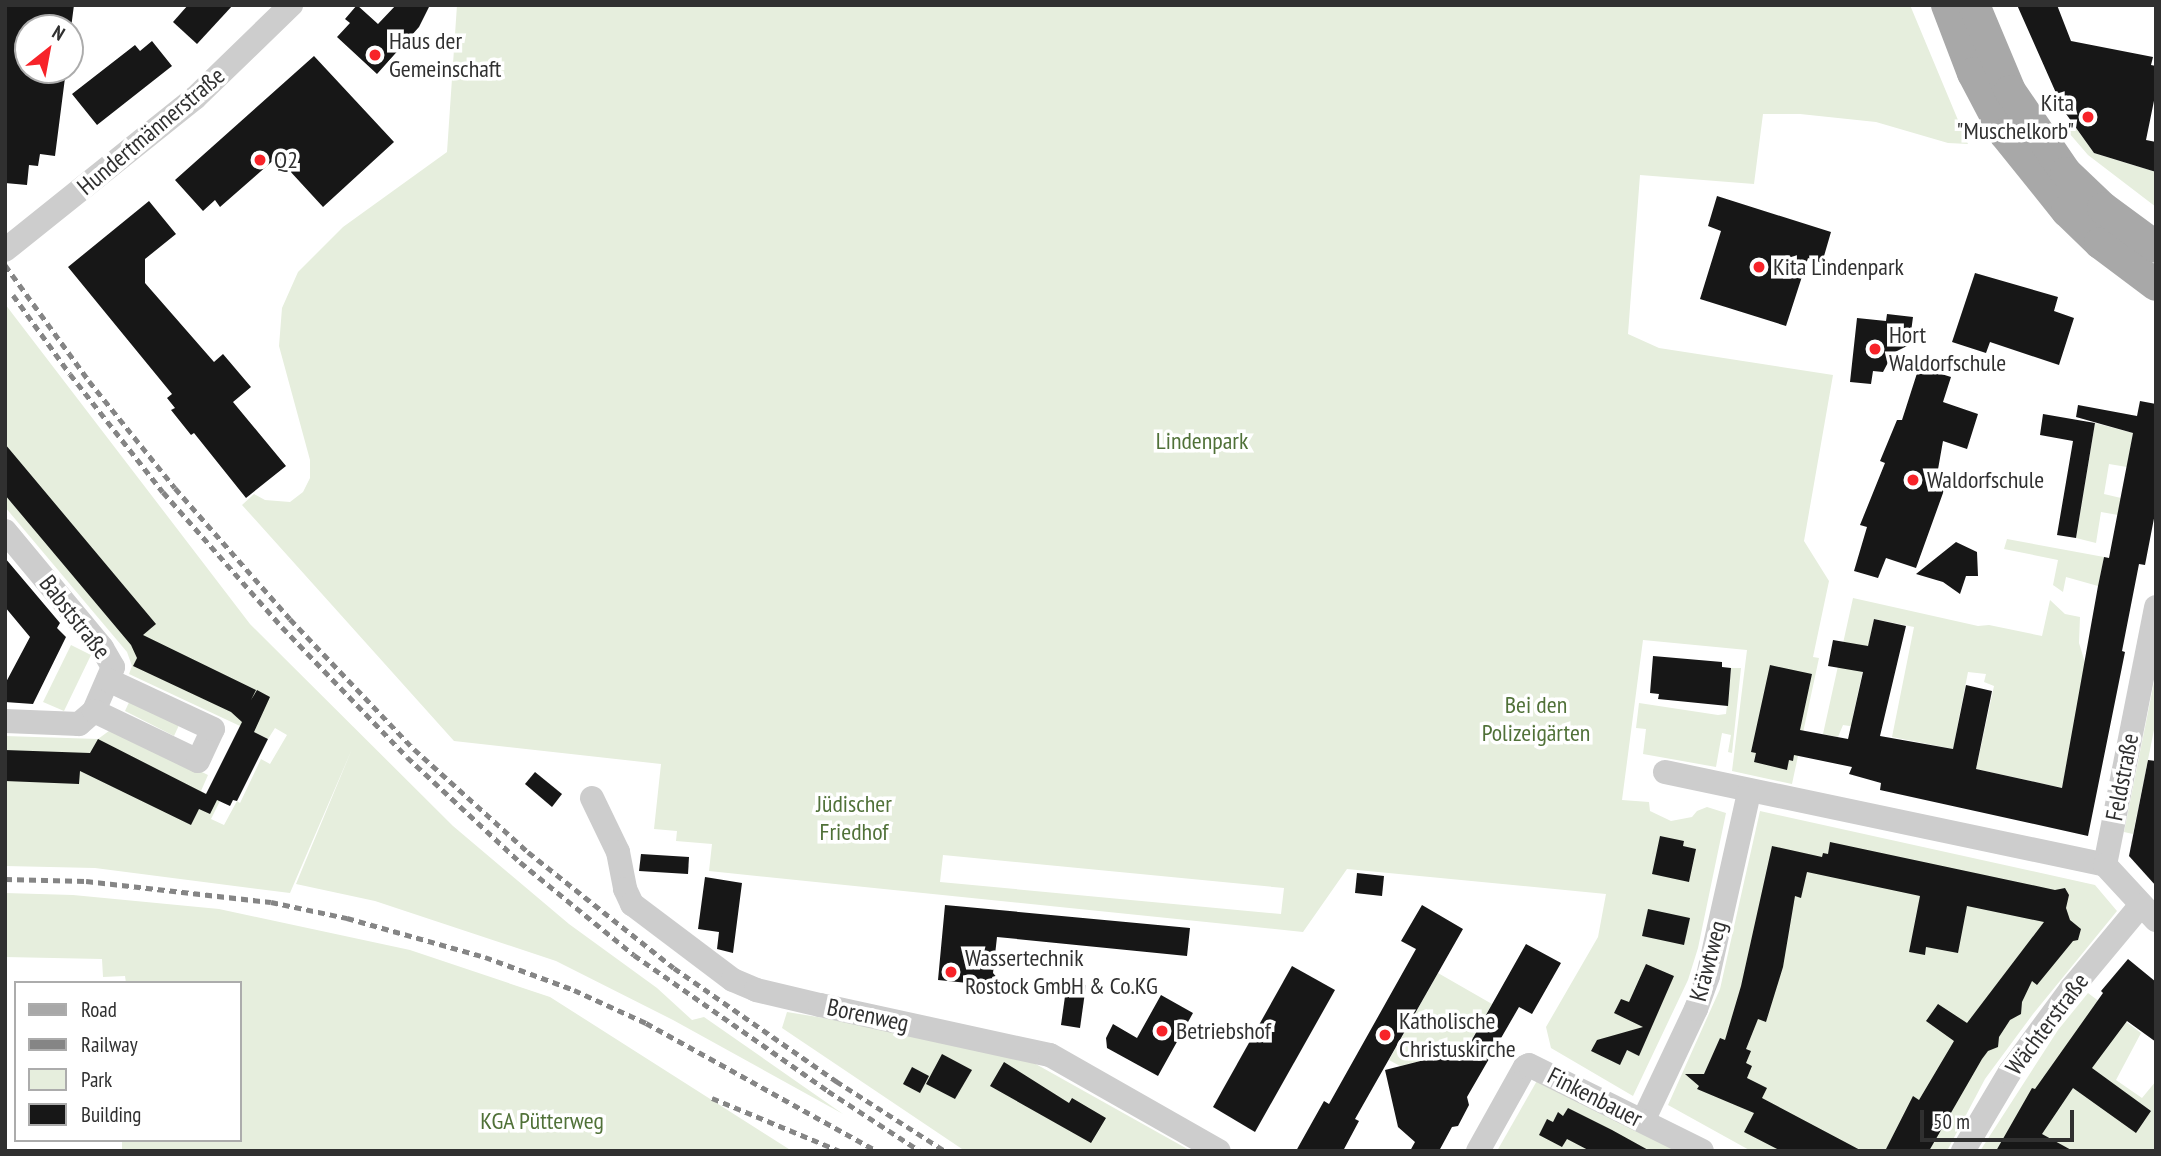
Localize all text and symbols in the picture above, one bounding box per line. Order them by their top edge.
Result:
north arrow [14,14,84,84]
text: N [48,20,69,46]
place label: Haus der Gemeinschaft [389,27,501,83]
marker: Haus der Gemeinschaft [367,47,383,63]
street label: Hundertmännerstraße [72,61,230,201]
place label: Kita "Muschelkorb" [1957,89,2074,145]
marker: Kita "Muschelkorb" [2080,109,2096,125]
place label: Q2 [274,146,298,174]
marker: Q2 [252,152,268,168]
place label: Kita Lindenpark [1773,253,1904,281]
marker: Kita Lindenpark [1751,259,1767,275]
place label: Hort Waldorfschule [1889,321,2006,377]
marker: Hort Waldorfschule [1867,341,1883,357]
park label: Lindenpark [1156,427,1248,455]
place label: Waldorfschule [1927,466,2044,494]
marker: Waldorfschule [1905,472,1921,488]
street label: Babststraße [33,569,117,665]
park label: Bei den Polizeigärten [1482,691,1590,747]
street label: Feldstraße [2099,731,2145,823]
park label: Jüdischer Friedhof [816,790,892,846]
street label: Kräwtweg [1683,918,1733,1004]
place label: Wassertechnik Rostock GmbH & Co.KG [965,944,1158,1000]
marker: Wassertechnik Rostock GmbH & Co.KG [943,964,959,980]
street label: Wächterstraße [1999,968,2095,1080]
legend [14,981,242,1142]
street label: Borenweg [825,992,911,1038]
text: Road [81,996,117,1023]
place label: Katholische Christuskirche [1399,1007,1516,1063]
place label: Betriebshof [1176,1017,1271,1045]
marker: Betriebshof [1154,1023,1170,1039]
marker: Katholische Christuskirche [1377,1027,1393,1043]
text: Railway [81,1031,138,1058]
street label: Finkenbauer [1543,1061,1647,1133]
text: Park [81,1066,112,1093]
scale bar [1923,1096,2077,1140]
text: Building [81,1101,141,1128]
park label: KGA Pütterweg [480,1107,604,1135]
text: 50 m [1933,1108,1970,1135]

